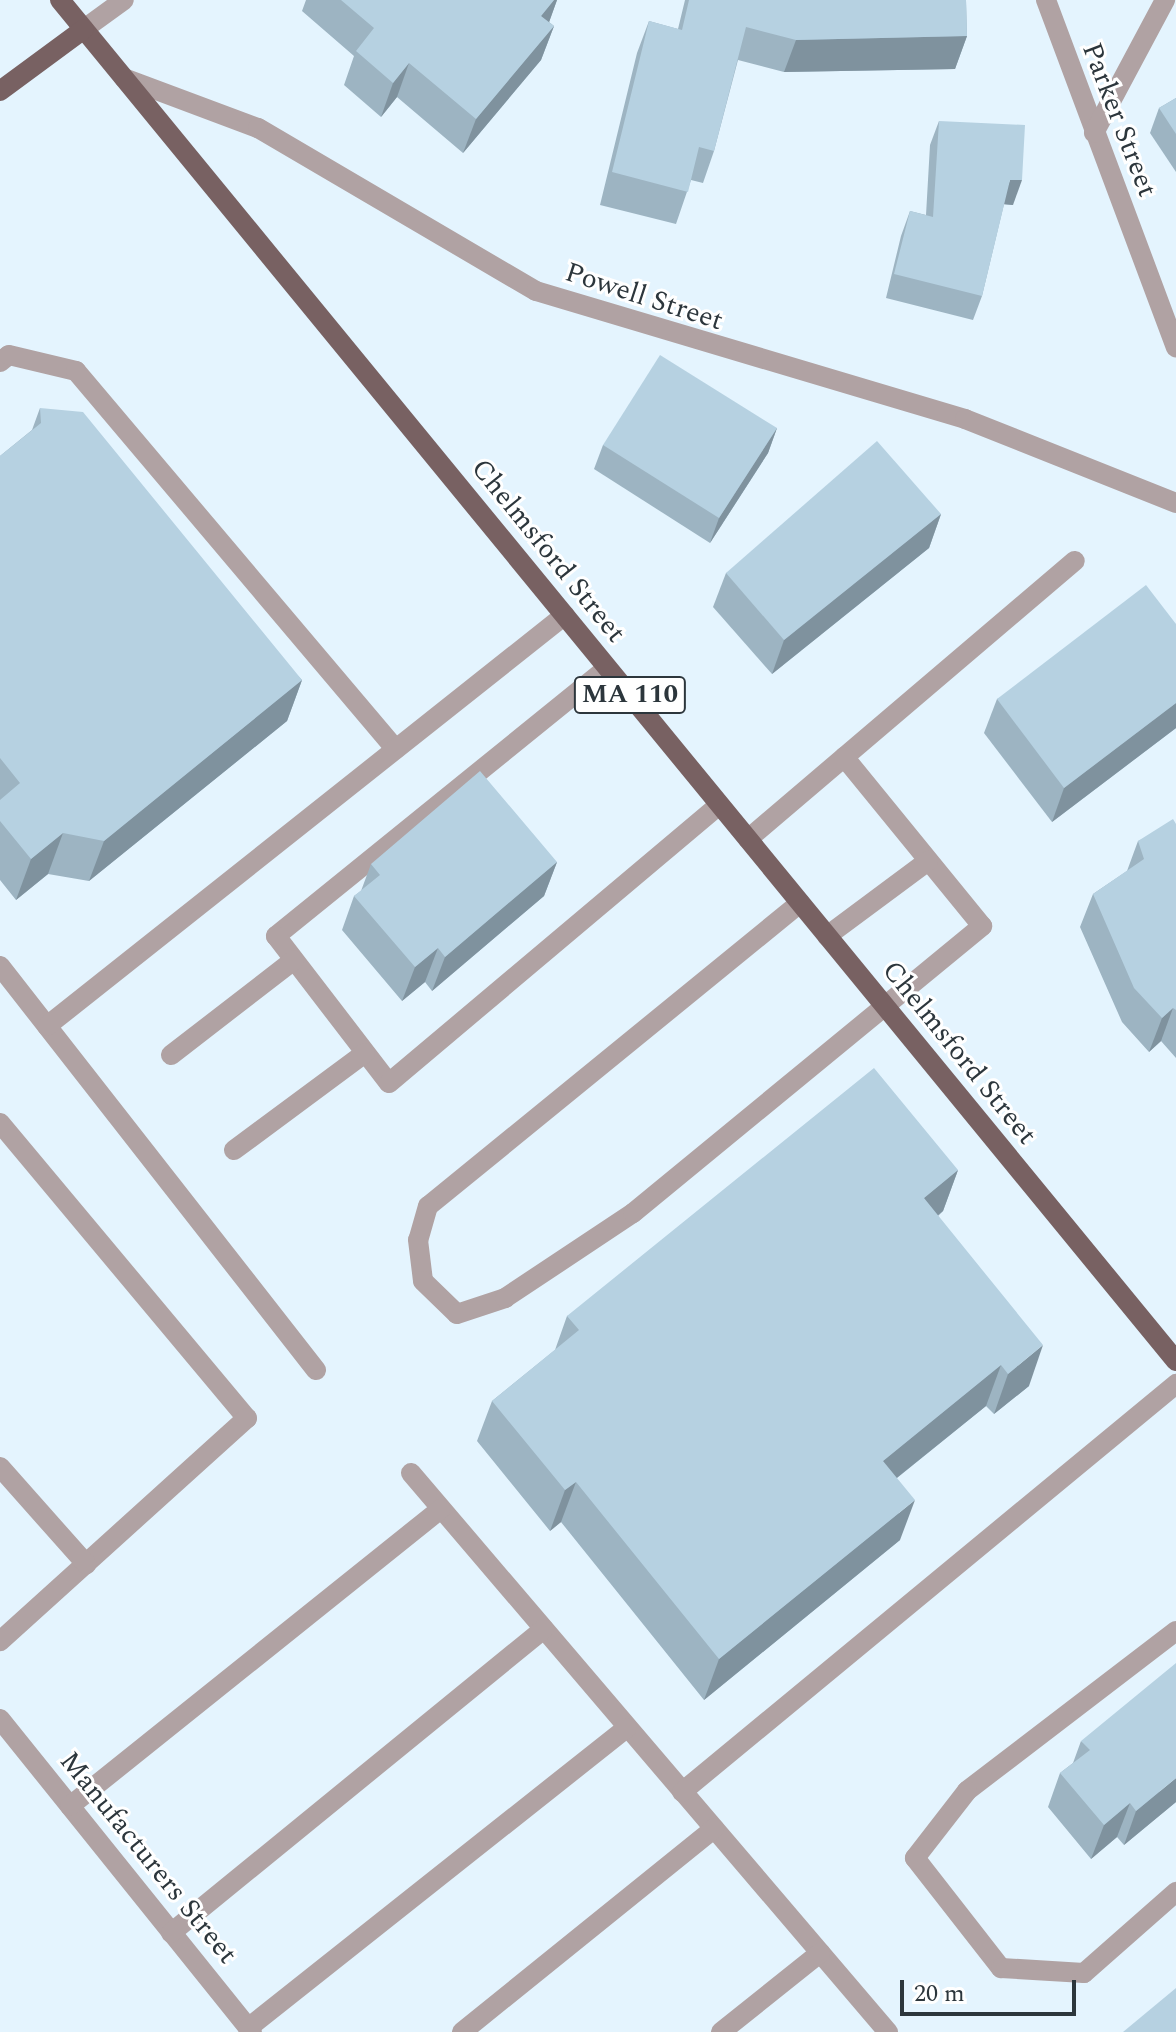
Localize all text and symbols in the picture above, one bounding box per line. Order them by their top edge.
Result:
street label: Parker Street [1074,38,1164,202]
street label: Powell Street [561,256,727,338]
street label: Chelmsford Street [464,452,632,650]
road number: MA 110 [572,673,688,717]
street label: Chelmsford Street [875,954,1043,1152]
street label: Manufacturers Street [52,1745,244,1971]
scale bar [904,1964,1080,2014]
text: 20 m [914,1976,965,2012]

